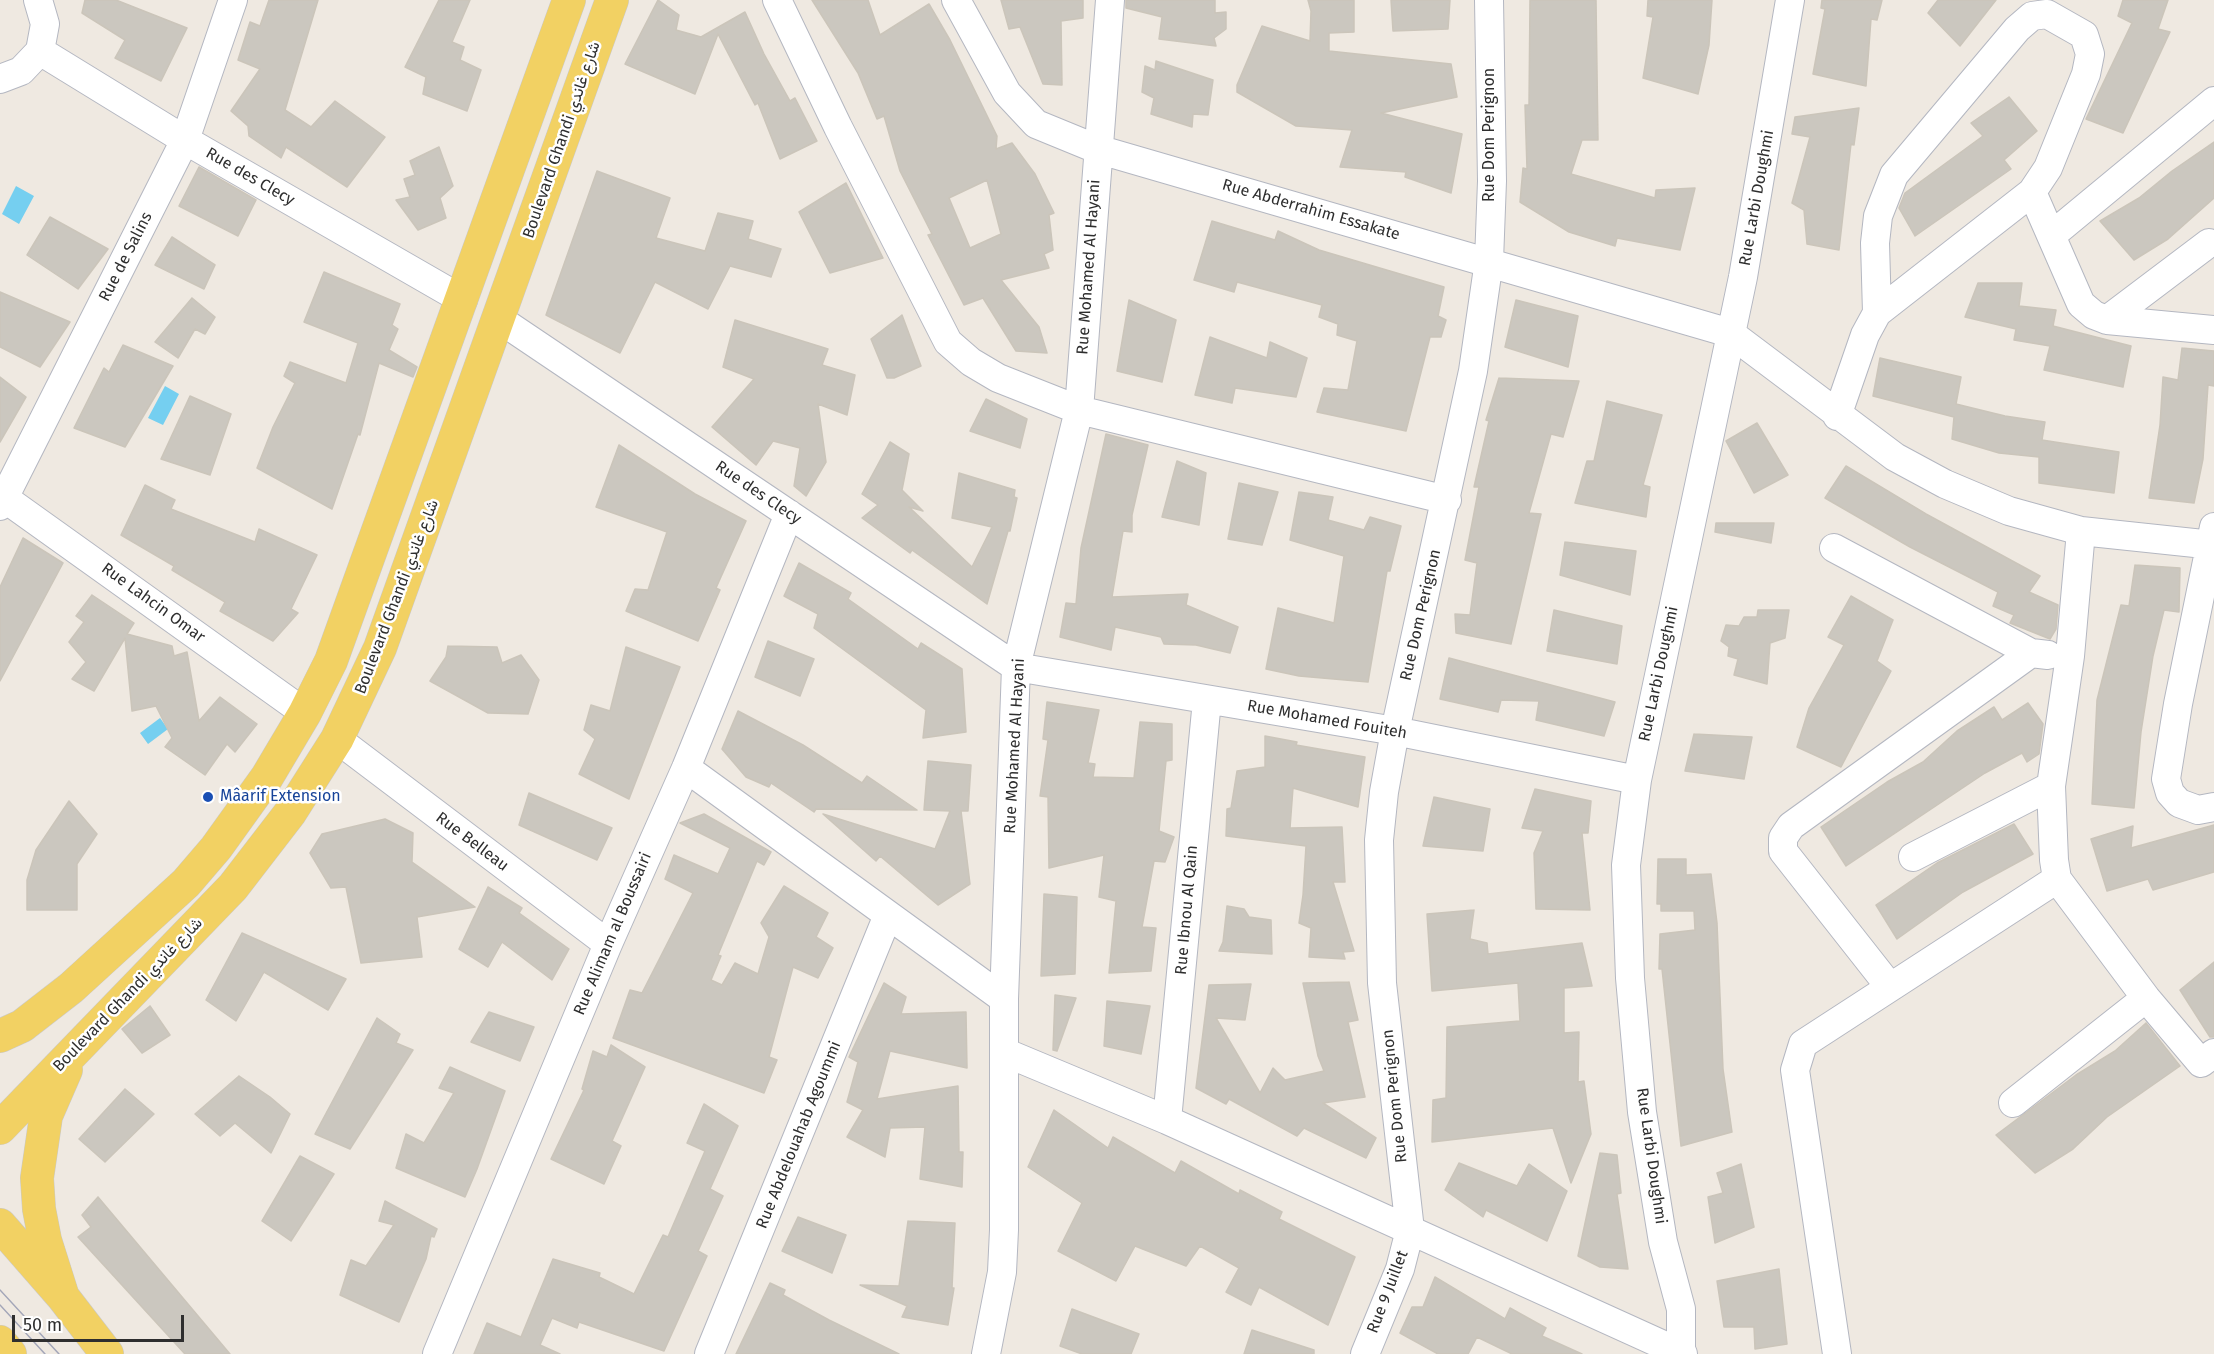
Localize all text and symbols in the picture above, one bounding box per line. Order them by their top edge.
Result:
street label: Boulevard Ghandi شارع غاندي [519,39,605,241]
street label: Rue Dom Perignon [1480,68,1500,202]
street label: Rue Larbi Doughmi [1736,128,1778,268]
street label: Rue des Clecy [202,144,298,210]
street label: Rue Abderrahim Essakate [1220,175,1402,245]
street label: Rue Mohamed Al Hayani [1073,179,1105,355]
street label: Rue de Salins [95,209,157,305]
street label: Rue des Clecy [711,457,805,529]
street label: Boulevard Ghandi شارع غاندي [351,497,443,697]
street label: Rue Dom Perignon [1397,547,1445,683]
street label: Rue Lahcin Omar [97,559,209,647]
street label: Rue Larbi Doughmi [1635,605,1683,743]
street label: Rue Mohamed Al Hayani [1001,658,1029,834]
street label: Rue Mohamed Fouiteh [1245,696,1409,744]
place label: Mâarif Extension [220,787,341,807]
marker: Mâarif Extension [201,790,215,804]
street label: Rue Belleau [432,808,512,876]
street label: Rue Ibnou Al Qain [1172,844,1202,976]
street label: Rue Alimam al Boussairi [570,850,656,1018]
street label: Boulevard Ghandi شارع غاندي [49,914,207,1076]
street label: Rue Dom Perignon [1378,1028,1412,1164]
street label: Rue Abdelouahab Agoummi [753,1038,845,1232]
street label: Rue Larbi Doughmi [1632,1086,1670,1226]
street label: Rue 9 Juillet [1363,1248,1413,1336]
scale bar [15,1303,188,1341]
text: 50 m [23,1314,62,1336]

